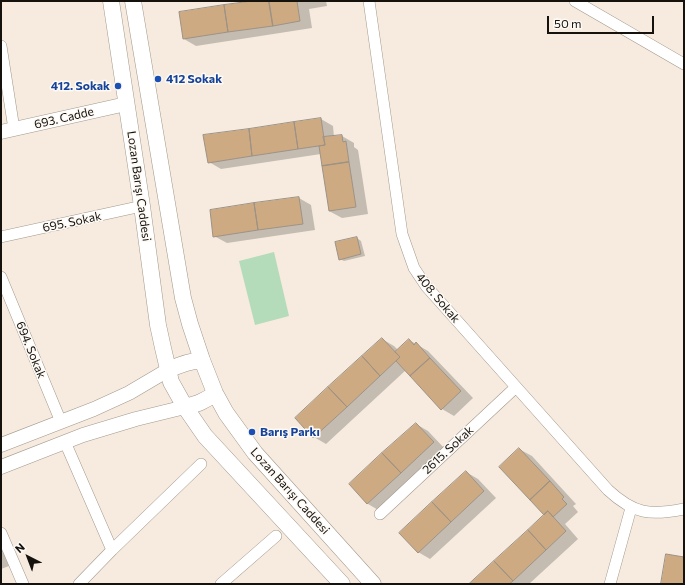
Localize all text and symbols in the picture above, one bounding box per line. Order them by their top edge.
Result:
scale bar [549,8,656,34]
text: 50 m [554,16,582,30]
place label: 412 Sokak [166,72,222,86]
marker: 412 Sokak [153,74,163,84]
place label: 412. Sokak [51,79,110,93]
marker: 412. Sokak [113,81,123,91]
street label: 693. Cadde [33,104,95,132]
street label: Lozan Barışı Caddesi [124,130,154,242]
street label: 695. Sokak [41,209,103,235]
street label: 408. Sokak [413,270,463,326]
street label: 694. Sokak [13,319,49,381]
street label: 2615. Sokak [420,423,476,477]
place label: Barış Parkı [260,425,320,439]
marker: Barış Parkı [247,427,257,437]
street label: Lozan Barışı Caddesi [247,445,333,537]
north arrow [8,537,48,577]
text: N [12,540,27,555]

